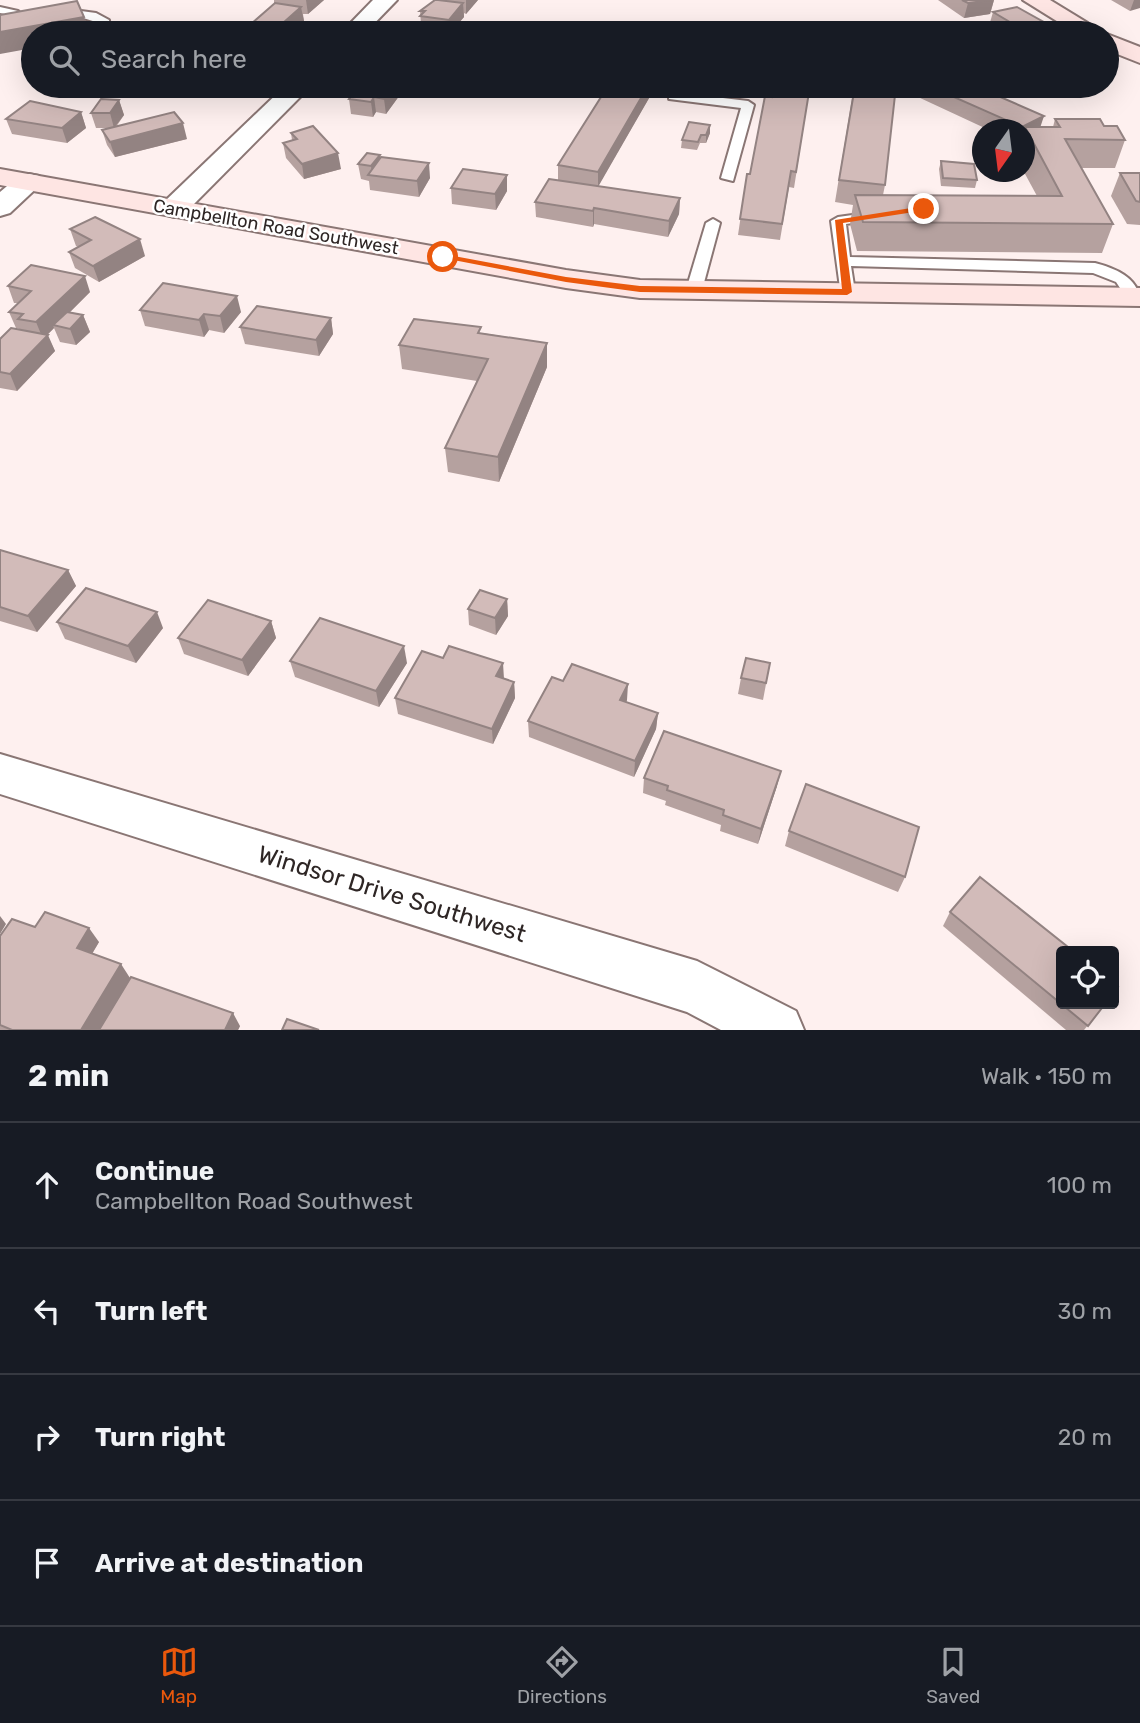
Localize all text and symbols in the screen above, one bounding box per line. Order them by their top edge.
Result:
search box [21,21,1119,98]
icon: search [45,41,83,79]
text: Search here [101,44,247,75]
north arrow [972,119,1035,182]
route end [908,193,939,224]
street label: Campbellton Road Southwest [152,195,400,259]
route start [427,241,458,272]
street label: Windsor Drive Southwest [255,840,529,948]
map controls [1056,946,1119,1009]
button: locate [1056,946,1119,1009]
text: 2 min [28,1058,109,1094]
text: Walk · 150 m [981,1062,1112,1090]
text: Continue [95,1156,214,1187]
icon: ahead [28,1166,66,1204]
text: 100 m [1047,1171,1112,1199]
text: Campbellton Road Southwest [95,1187,413,1215]
icon: left [28,1292,66,1330]
text: Turn left [95,1296,207,1327]
text: 30 m [1057,1297,1112,1325]
icon: right [28,1418,66,1456]
text: Turn right [95,1422,225,1453]
text: 20 m [1058,1423,1112,1451]
icon: arrive [28,1544,66,1582]
text: Arrive at destination [95,1548,363,1579]
tab: Map [160,1643,198,1708]
tab: Directions [517,1643,607,1708]
tab: Saved [926,1643,980,1708]

